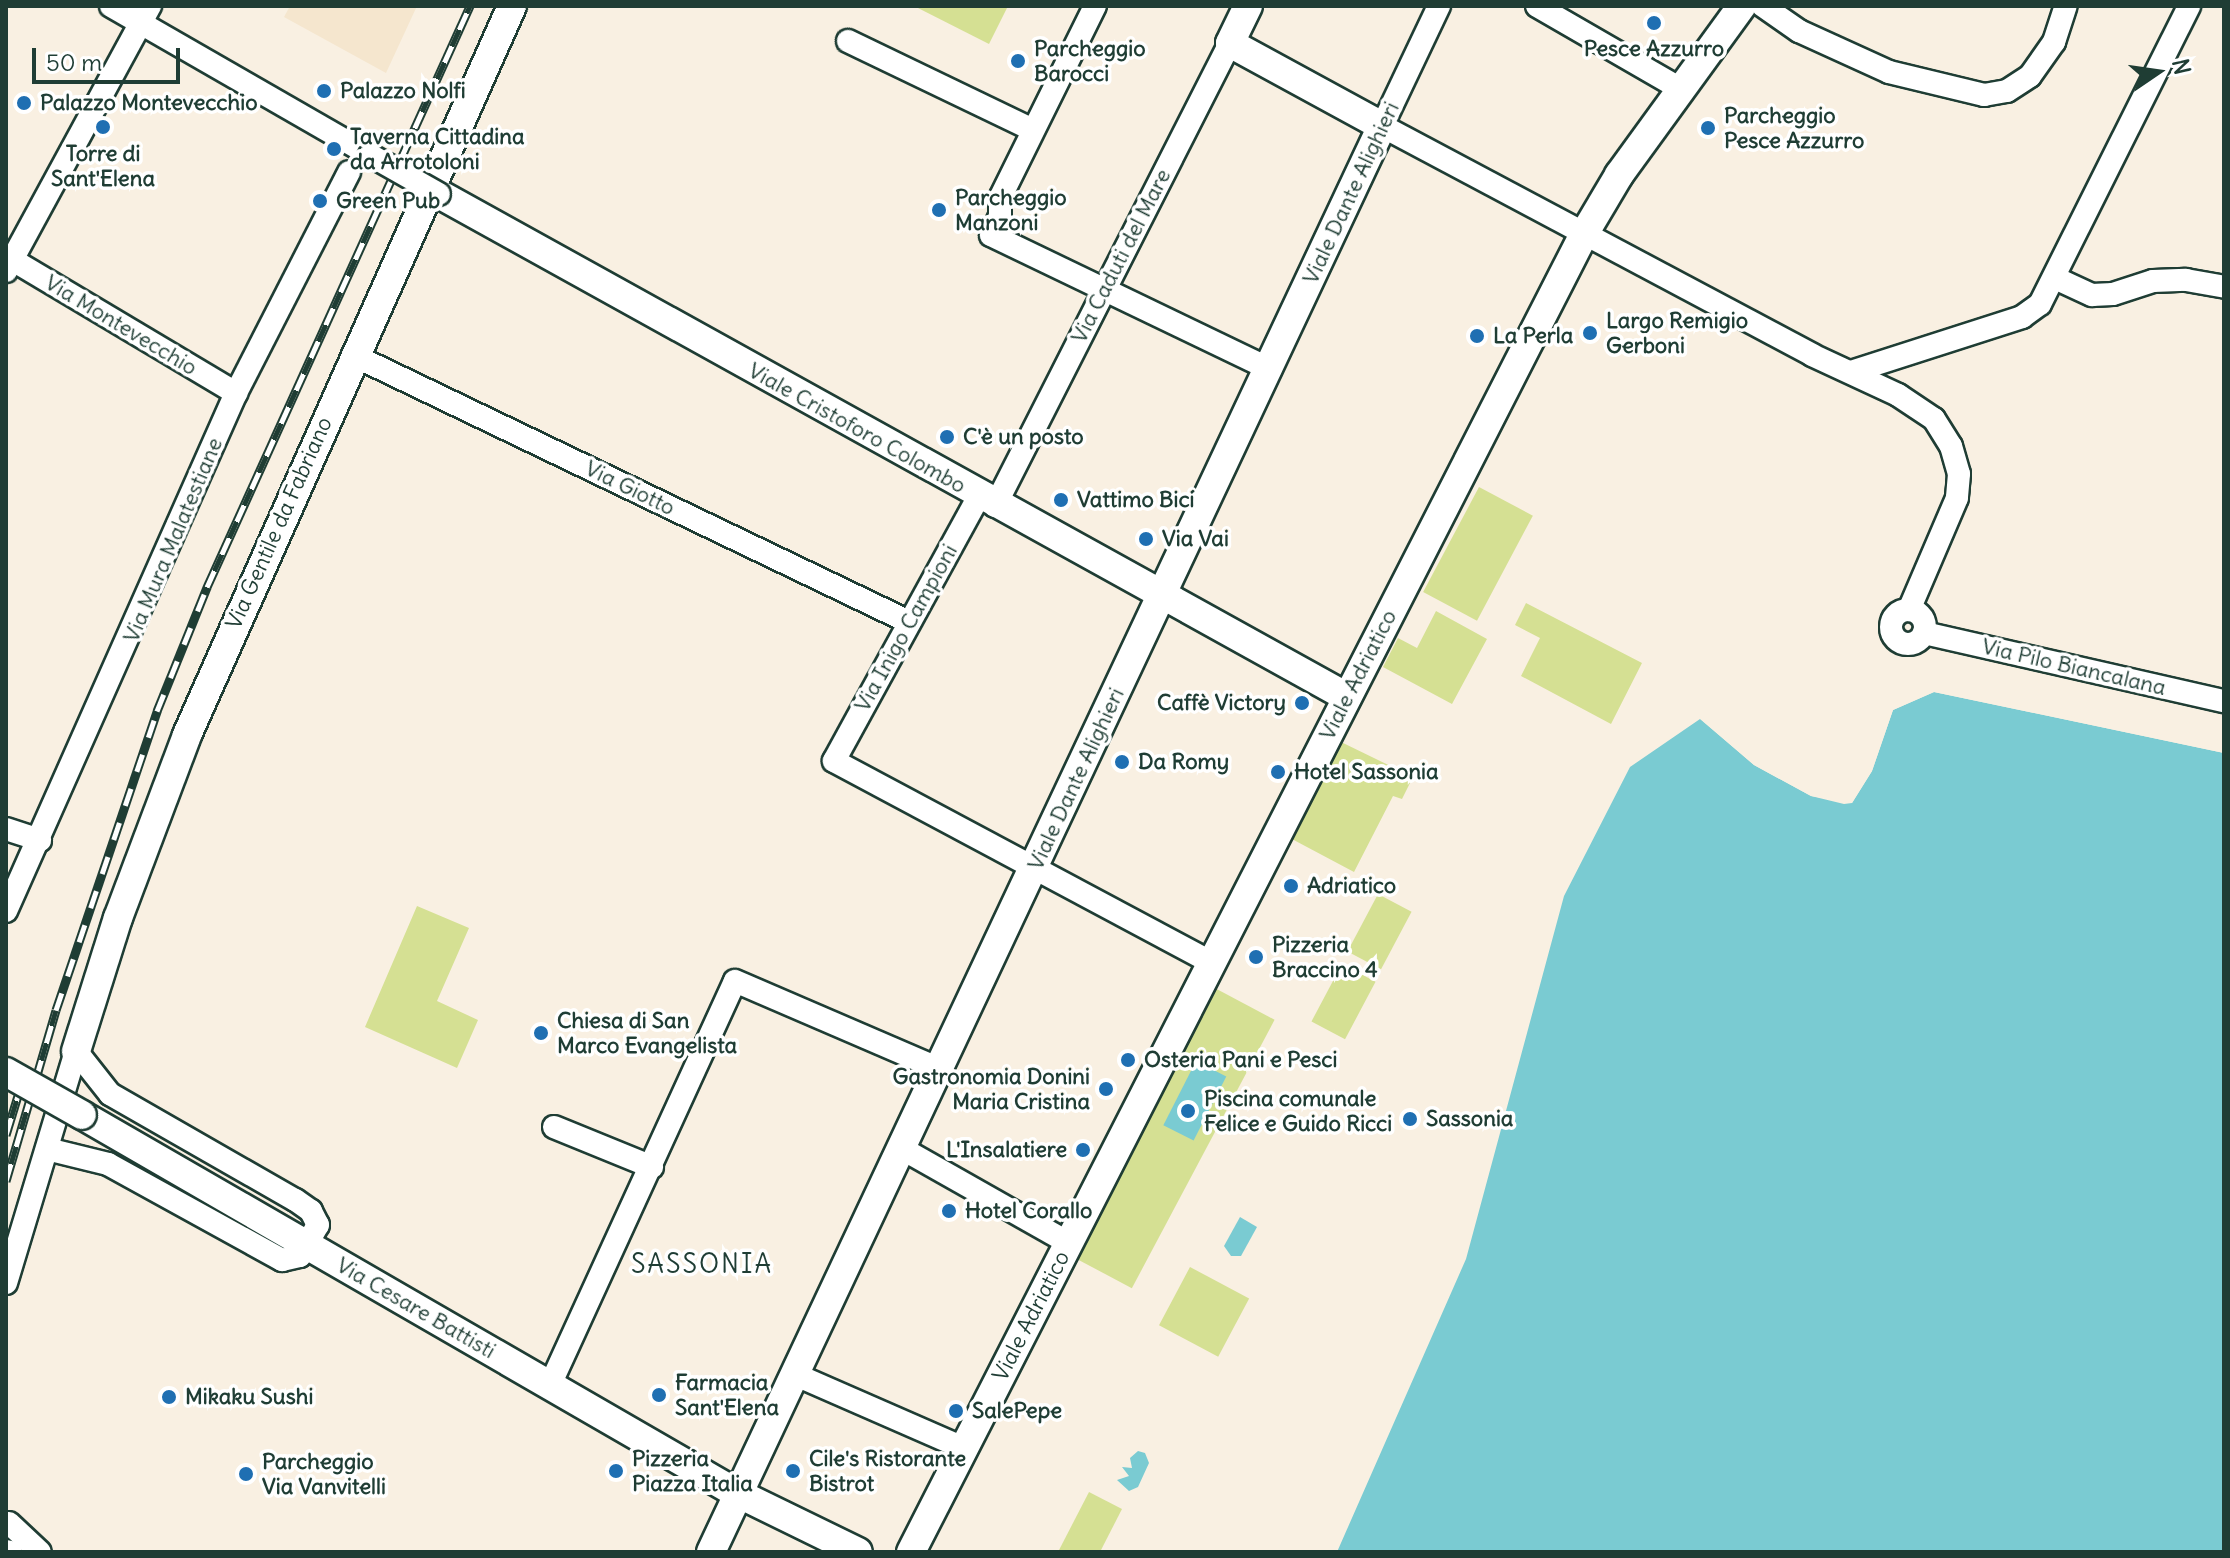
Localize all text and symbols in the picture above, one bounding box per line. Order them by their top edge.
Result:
marker: Pesce Azzurro [1645,14,1663,32]
scale bar [36,32,184,82]
north arrow [2118,32,2198,112]
place label: Parcheggio Barocci [1034,35,1146,86]
place label: Pesce Azzurro [1584,36,1724,62]
text: 50 m [46,47,102,77]
marker: Parcheggio Barocci [1009,52,1027,70]
text: N [2166,56,2197,77]
place label: Palazzo Nolfi [340,78,466,104]
marker: Palazzo Nolfi [315,82,333,100]
place label: Palazzo Montevecchio [40,90,258,116]
marker: Palazzo Montevecchio [15,94,33,112]
street label: Viale Dante Alighieri [1297,98,1405,288]
place label: Parcheggio Pesce Azzurro [1724,102,1864,154]
marker: Torre di Sant'Elena [94,118,112,136]
marker: Parcheggio Pesce Azzurro [1699,119,1717,137]
place label: Taverna Cittadina da Arrotoloni [350,123,525,174]
place label: Torre di Sant'Elena [51,140,155,192]
marker: Taverna Cittadina da Arrotoloni [325,140,343,158]
street label: Via Caduti del Mare [1066,165,1176,347]
place label: Parcheggio Manzoni [955,184,1067,236]
place label: Green Pub [336,188,440,214]
marker: Green Pub [311,192,329,210]
marker: Parcheggio Manzoni [930,201,948,219]
street label: Via Montevecchio [40,269,202,381]
place label: Largo Remigio Gerboni [1606,307,1748,358]
place label: La Perla [1493,323,1573,349]
marker: Largo Remigio Gerboni [1581,324,1599,342]
marker: La Perla [1468,327,1486,345]
street label: Viale Cristoforo Colombo [744,357,970,499]
street label: Via Gentile da Fabriano [220,413,338,633]
place label: C'è un posto [963,424,1084,450]
marker: C'è un posto [938,428,956,446]
street label: Via Mura Malatestiane [118,434,228,646]
street label: Via Giotto [581,455,679,521]
place label: Vattimo Bici [1077,487,1195,513]
marker: Vattimo Bici [1052,491,1070,509]
place label: Via Vai [1162,526,1229,552]
marker: Via Vai [1137,530,1155,548]
street label: Via Inigo Campioni [849,540,963,716]
street label: Viale Adriatico [1314,606,1402,744]
street label: Via Pilo Biancalana [1979,633,2169,701]
street label: Viale Dante Alighieri [1022,684,1130,874]
place label: Caffè Victory [1157,690,1286,716]
marker: Caffè Victory [1293,694,1311,712]
place label: Da Romy [1138,749,1229,775]
marker: Da Romy [1113,753,1131,771]
place label: Hotel Sassonia [1294,759,1439,785]
marker: Hotel Sassonia [1269,763,1287,781]
place label: Adriatico [1307,873,1396,899]
marker: Adriatico [1282,877,1300,895]
place label: Pizzeria Braccino 4 [1272,931,1378,982]
marker: Pizzeria Braccino 4 [1247,948,1265,966]
place label: Chiesa di San Marco Evangelista [557,1007,737,1058]
marker: Chiesa di San Marco Evangelista [532,1024,550,1042]
place label: Osteria Pani e Pesci [1144,1047,1337,1073]
marker: Osteria Pani e Pesci [1119,1051,1137,1069]
place label: Gastronomia Donini Maria Cristina [893,1063,1090,1114]
marker: Gastronomia Donini Maria Cristina [1097,1080,1115,1098]
place label: Piscina comunale Felice e Guido Ricci [1204,1085,1392,1136]
marker: Piscina comunale Felice e Guido Ricci [1179,1102,1197,1120]
place label: Sassonia [1426,1106,1513,1132]
marker: Sassonia [1401,1110,1419,1128]
place label: L'Insalatiere [946,1137,1067,1163]
marker: L'Insalatiere [1074,1141,1092,1159]
place label: Hotel Corallo [965,1198,1092,1224]
marker: Hotel Corallo [940,1202,958,1220]
street label: Viale Adriatico [987,1247,1075,1385]
district label: SASSONIA [631,1248,773,1280]
street label: Via Cesare Battisti [332,1252,500,1364]
place label: Farmacia Sant'Elena [675,1369,779,1420]
place label: Mikaku Sushi [185,1384,313,1410]
marker: Farmacia Sant'Elena [650,1386,668,1404]
marker: Mikaku Sushi [160,1388,178,1406]
place label: SalePepe [972,1398,1062,1424]
marker: SalePepe [947,1402,965,1420]
place label: Pizzeria Piazza Italia [632,1445,753,1496]
place label: Cile's Ristorante Bistrot [809,1445,966,1496]
place label: Parcheggio Via Vanvitelli [262,1448,386,1500]
marker: Pizzeria Piazza Italia [607,1462,625,1480]
marker: Cile's Ristorante Bistrot [784,1462,802,1480]
marker: Parcheggio Via Vanvitelli [237,1465,255,1483]

